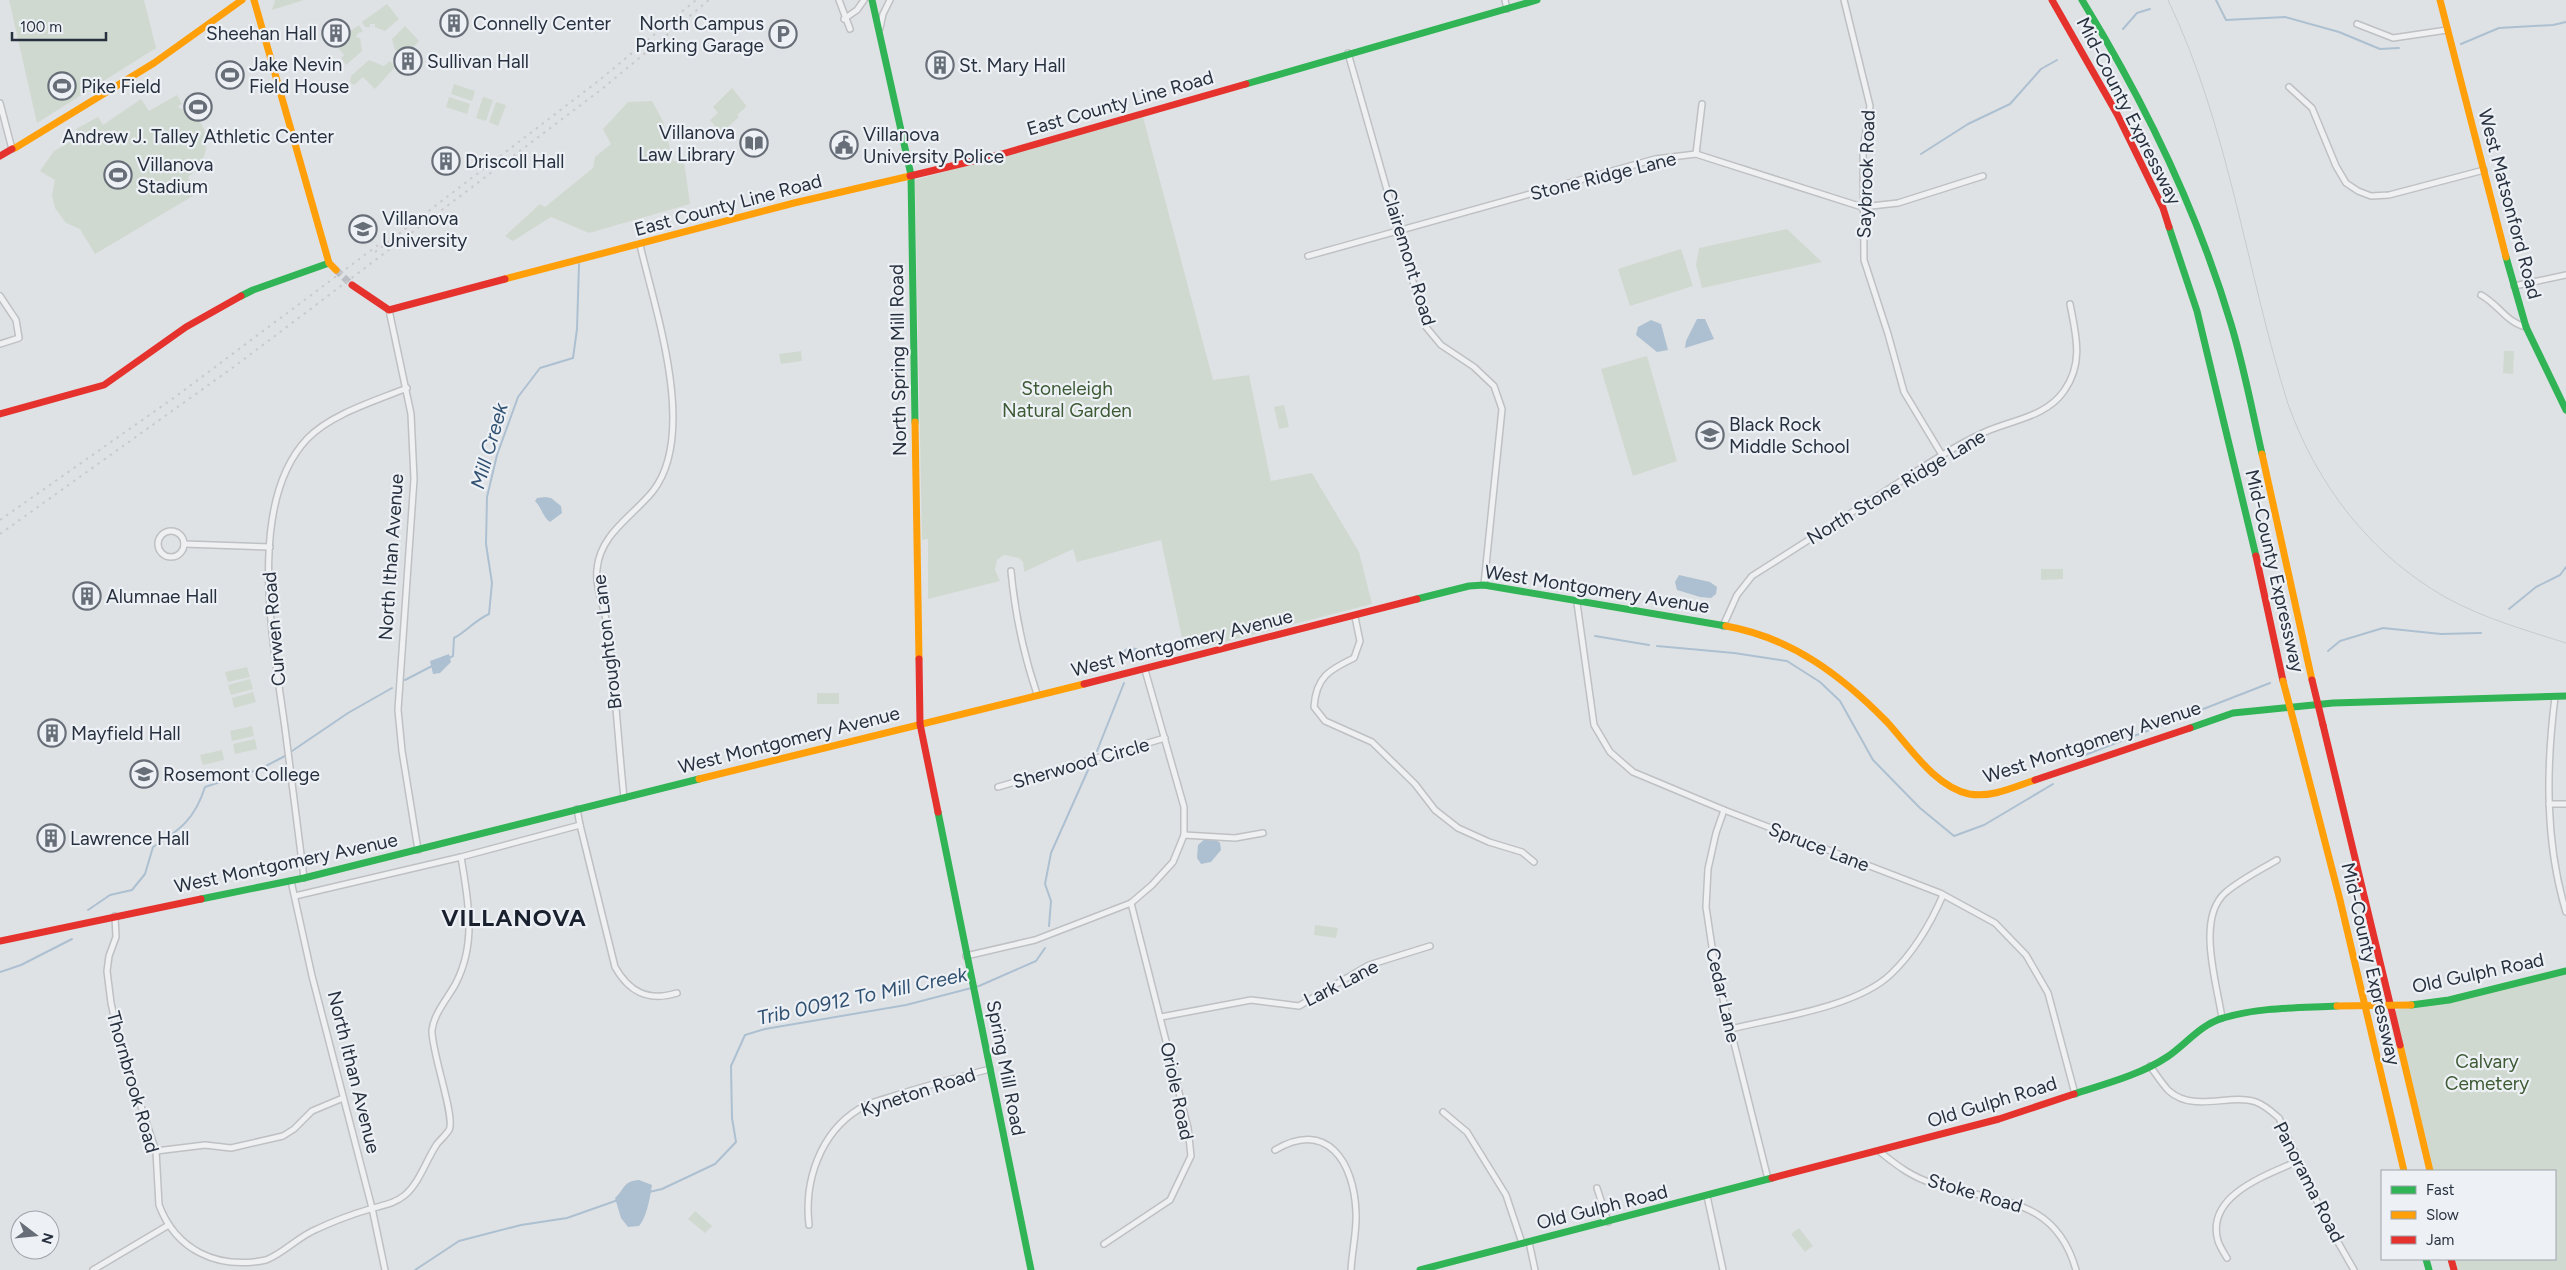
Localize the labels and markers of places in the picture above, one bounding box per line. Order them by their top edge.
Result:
building icon: Connelly Center [439,8,469,38]
place label: Connelly Center [473,12,612,35]
place label: North Campus Parking Garage [635,12,764,57]
building icon: Sheehan Hall [321,18,351,48]
parking icon: North Campus Parking Garage [768,19,798,49]
place label: Sheehan Hall [206,22,317,45]
building icon: Sullivan Hall [393,46,423,76]
place label: Sullivan Hall [427,50,529,73]
building icon: St. Mary Hall [925,50,955,80]
place label: Jake Nevin Field House [249,53,349,98]
place label: St. Mary Hall [959,54,1066,77]
sports icon: Jake Nevin Field House [215,60,245,90]
sports icon: Pike Field [47,71,77,101]
place label: Pike Field [81,75,161,98]
sports icon: Andrew J. Talley Athletic Center [183,92,213,122]
place label: Villanova Law Library [638,121,735,166]
place label: Villanova University Police [863,123,1004,168]
place label: Andrew J. Talley Athletic Center [62,125,334,148]
library icon: Villanova Law Library [739,128,769,158]
public building icon: Villanova University Police [829,130,859,160]
building icon: Driscoll Hall [431,146,461,176]
place label: Driscoll Hall [465,150,564,173]
place label: Villanova Stadium [137,153,213,198]
sports icon: Villanova Stadium [103,160,133,190]
place label: Villanova University [382,207,467,252]
school or university icon: Villanova University [348,214,378,244]
place label: Black Rock Middle School [1729,413,1850,458]
school or university icon: Black Rock Middle School [1695,420,1725,450]
building icon: Alumnae Hall [72,581,102,611]
place label: Alumnae Hall [106,585,218,608]
building icon: Mayfield Hall [37,718,67,748]
place label: Mayfield Hall [71,722,181,745]
school or university icon: Rosemont College [129,759,159,789]
place label: Rosemont College [163,763,320,786]
building icon: Lawrence Hall [36,823,66,853]
place label: Lawrence Hall [70,827,189,850]

